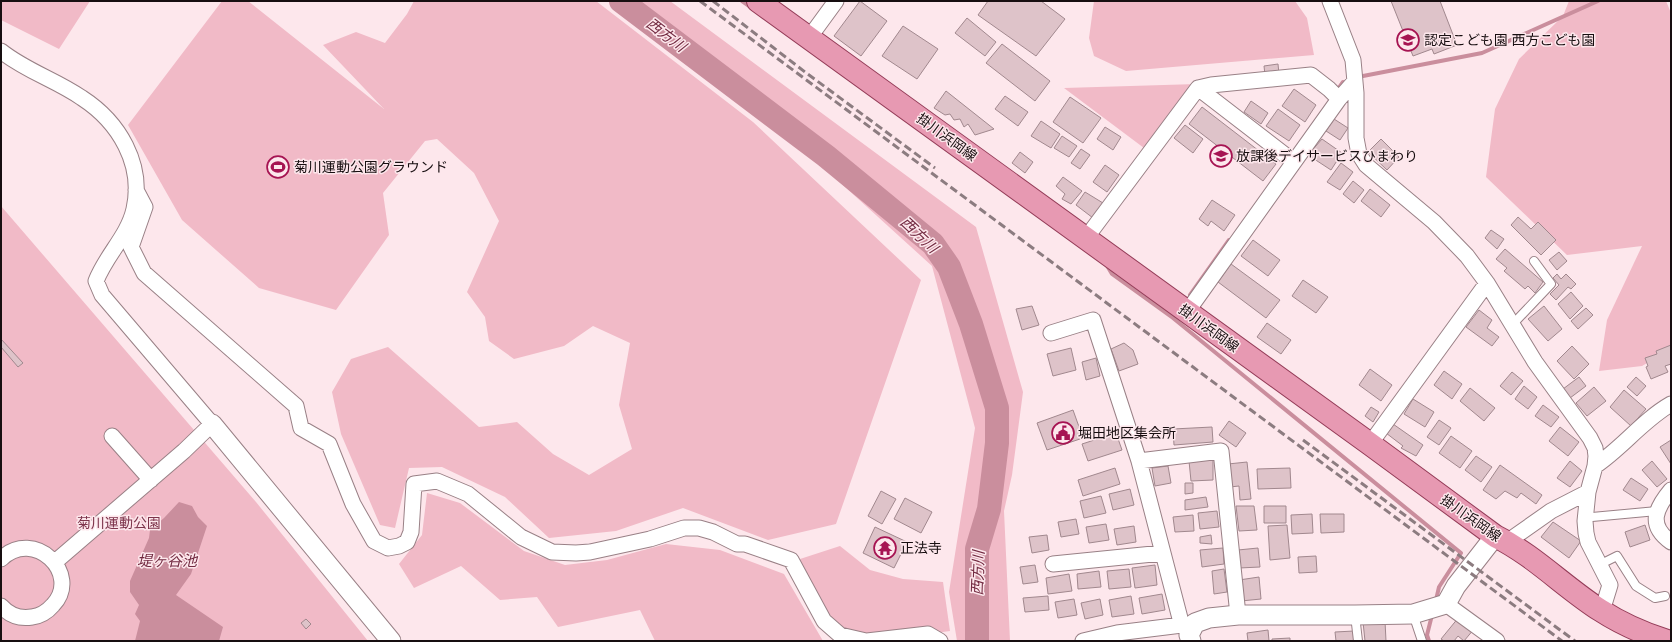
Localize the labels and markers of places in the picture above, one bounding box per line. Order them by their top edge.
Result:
school or university icon: 認定こども園 西方こども園 [1395,27,1421,53]
place label: 認定こども園 西方こども園 [1424,32,1596,48]
school or university icon: 放課後デイサービスひまわり [1208,143,1234,169]
place label: 放課後デイサービスひまわり [1236,148,1418,164]
sports icon: 菊川運動公園グラウンド [265,154,291,180]
place label: 菊川運動公園グラウンド [294,159,448,175]
public building icon: 堀田地区集会所 [1050,420,1076,446]
place label: 堀田地区集会所 [1078,425,1176,441]
temple icon: 正法寺 [872,535,898,561]
place label: 正法寺 [900,540,942,556]

